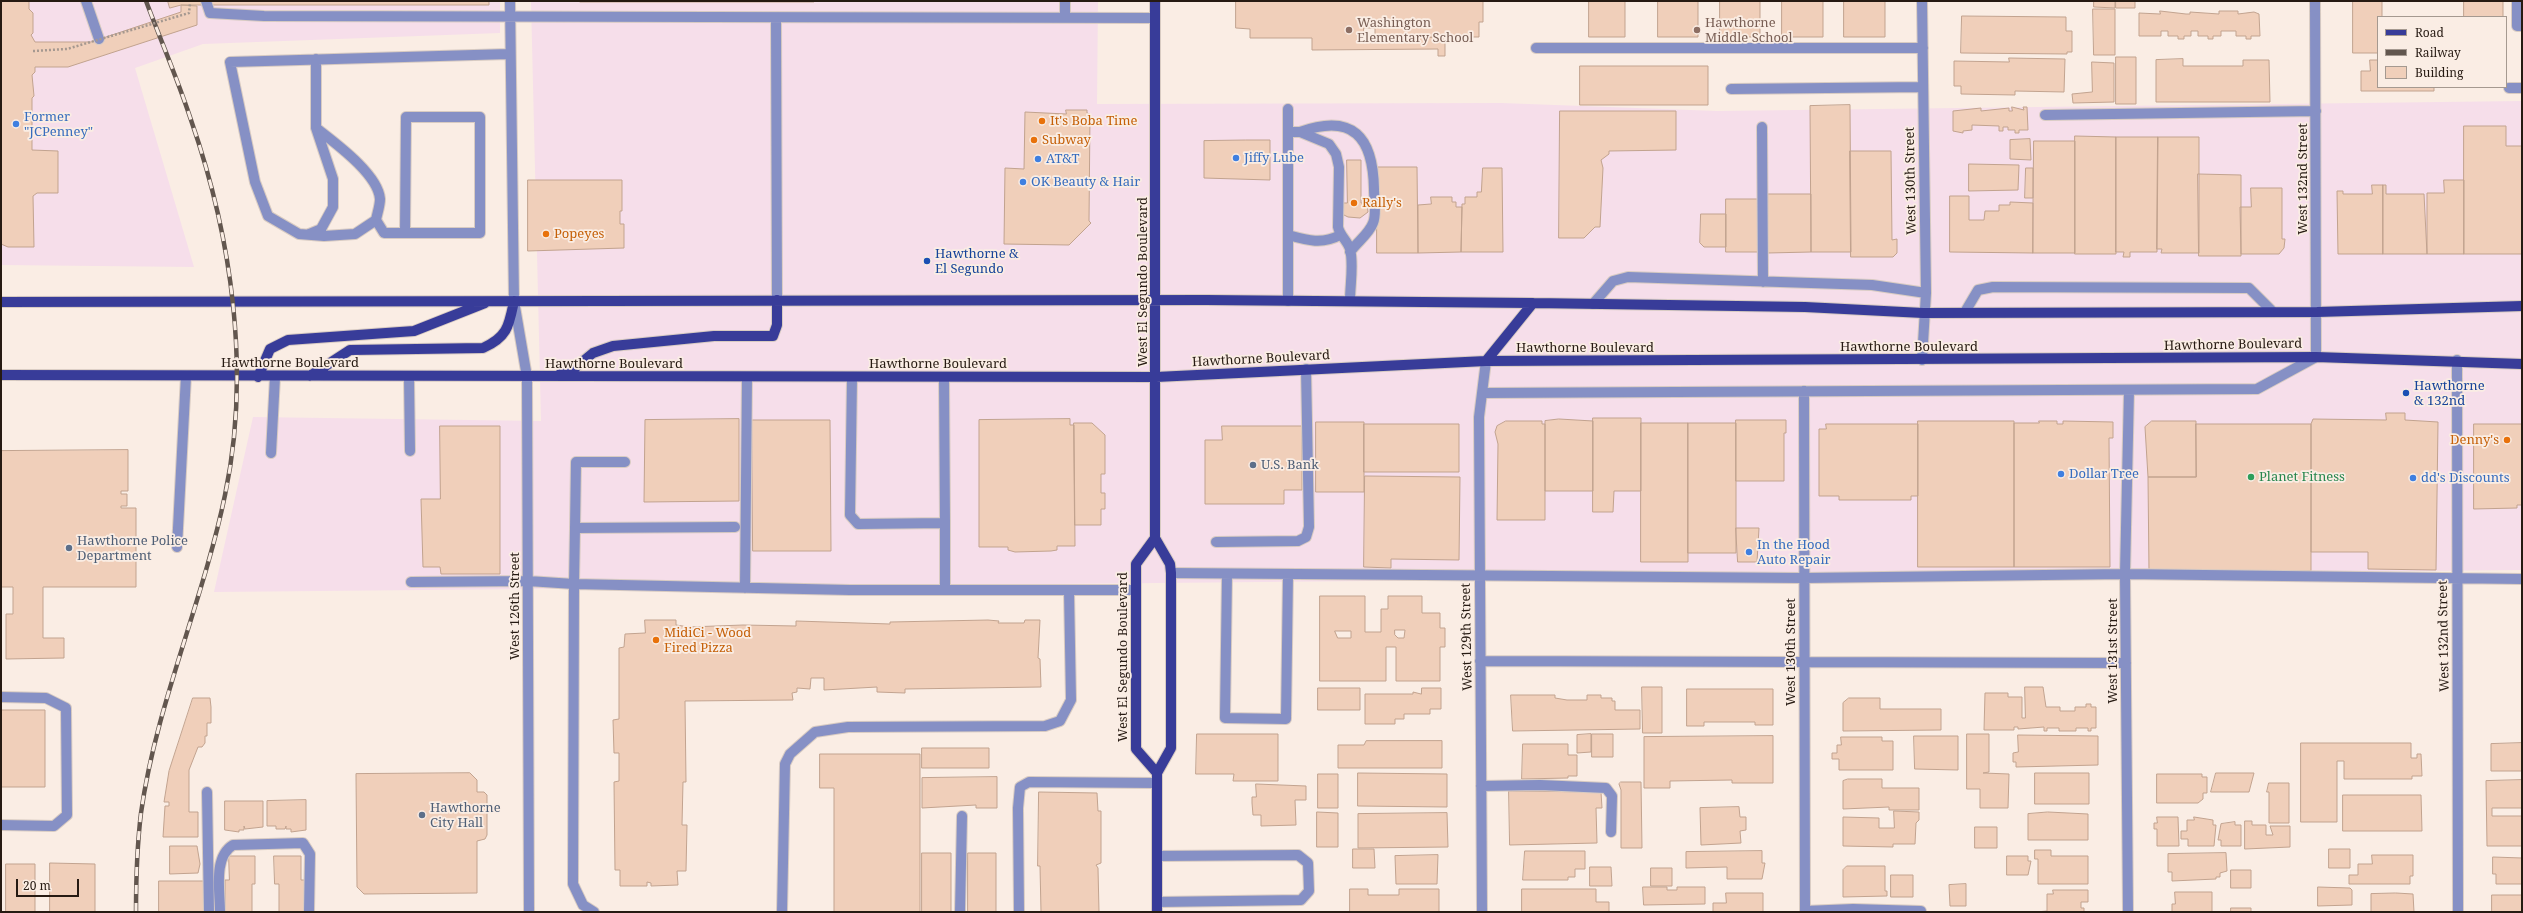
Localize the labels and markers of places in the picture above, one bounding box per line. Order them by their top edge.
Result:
place label: Washington Elementary School [1357,15,1473,46]
place label: Hawthorne Middle School [1705,15,1792,46]
marker: Washington Elementary School [1344,25,1354,35]
marker: Hawthorne Middle School [1692,25,1702,35]
place label: Former "JCPenney" [24,109,93,140]
place label: It's Boba Time [1050,113,1138,129]
marker: It's Boba Time [1037,116,1047,126]
marker: Former "JCPenney" [11,119,21,129]
place label: Subway [1042,132,1091,148]
marker: Subway [1029,135,1039,145]
place label: Jiffy Lube [1244,150,1304,166]
place label: AT&T [1046,151,1079,167]
marker: Jiffy Lube [1231,153,1241,163]
marker: AT&T [1033,154,1043,164]
place label: OK Beauty & Hair [1031,174,1140,190]
marker: OK Beauty & Hair [1018,177,1028,187]
place label: Rally's [1362,195,1402,211]
marker: Rally's [1349,198,1359,208]
place label: Popeyes [554,226,604,242]
marker: Popeyes [541,229,551,239]
place label: Hawthorne & El Segundo [935,246,1019,277]
marker: Hawthorne & El Segundo [922,256,932,266]
place label: Hawthorne & 132nd [2414,378,2485,409]
marker: Hawthorne & 132nd [2401,388,2411,398]
place label: Denny's [2450,432,2499,448]
marker: Denny's [2502,435,2512,445]
place label: U.S. Bank [1261,457,1319,473]
marker: U.S. Bank [1248,460,1258,470]
place label: Dollar Tree [2069,466,2139,482]
marker: Dollar Tree [2056,469,2066,479]
place label: Planet Fitness [2259,469,2345,485]
place label: dd's Discounts [2421,470,2510,486]
marker: Planet Fitness [2246,472,2256,482]
marker: dd's Discounts [2408,473,2418,483]
place label: Hawthorne Police Department [77,533,188,564]
place label: In the Hood Auto Repair [1757,537,1831,568]
marker: Hawthorne Police Department [64,543,74,553]
marker: In the Hood Auto Repair [1744,547,1754,557]
place label: MidiCi - Wood Fired Pizza [664,625,751,656]
marker: MidiCi - Wood Fired Pizza [651,635,661,645]
place label: Hawthorne City Hall [430,800,501,831]
marker: Hawthorne City Hall [417,810,427,820]

